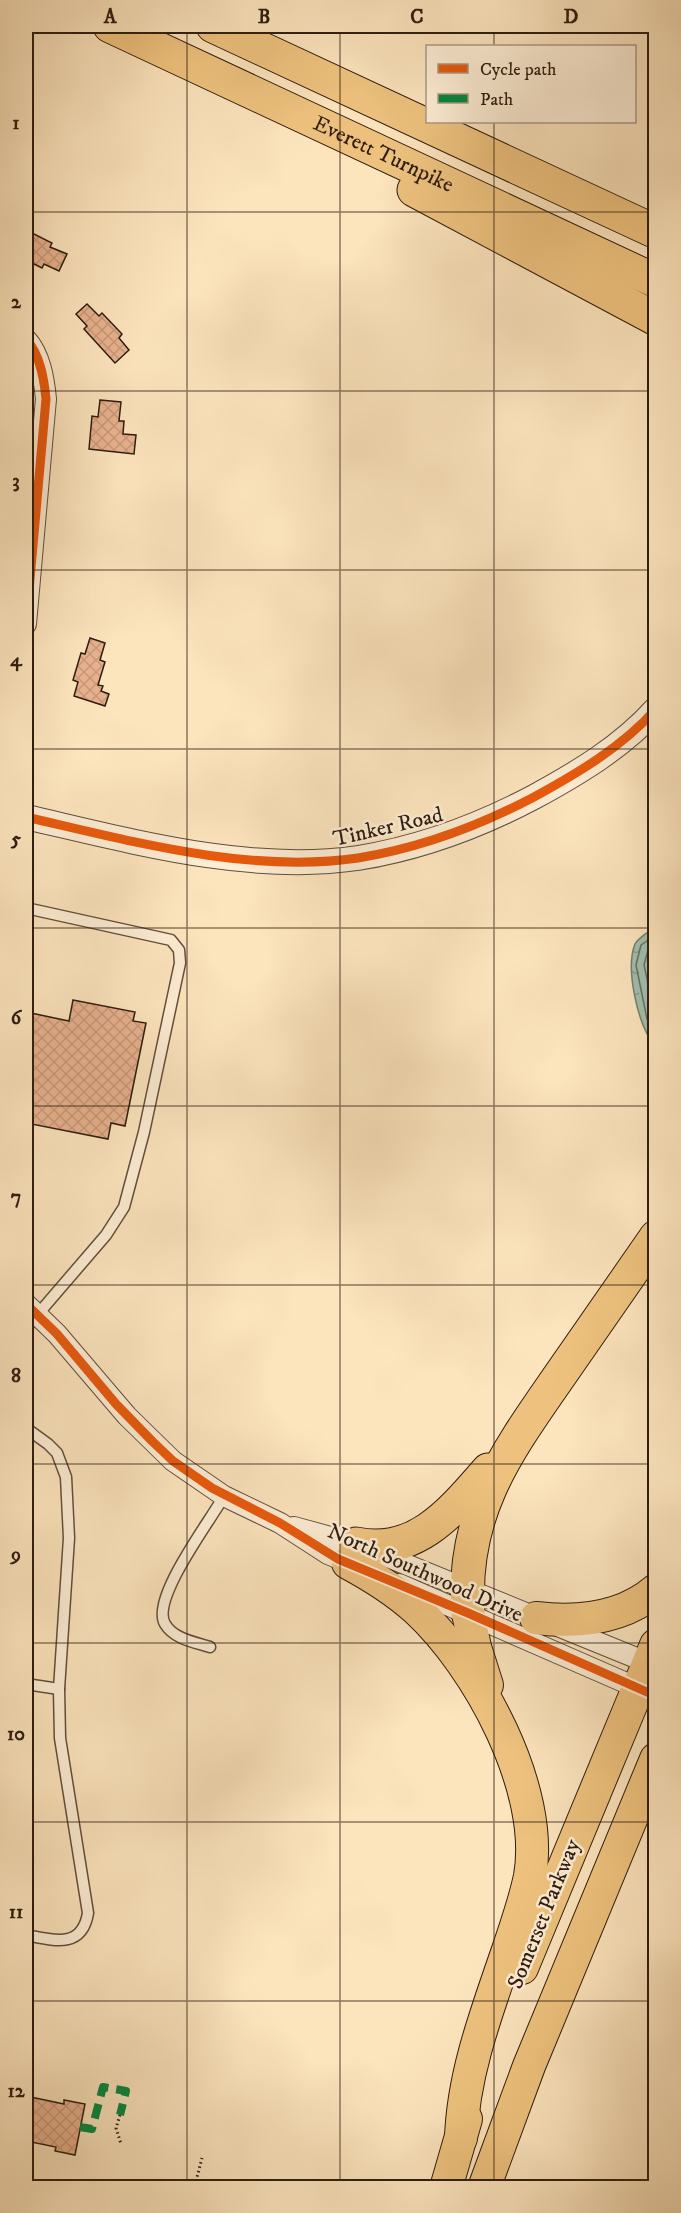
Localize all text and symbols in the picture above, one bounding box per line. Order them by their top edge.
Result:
text: A [103,5,118,30]
text: B [258,5,270,30]
text: C [410,5,424,30]
text: D [564,5,579,30]
legend [426,45,636,123]
text: Cycle path [480,59,557,81]
text: Path [480,89,514,111]
street label: Everett Turnpike [309,109,458,198]
text: 1 [12,111,20,136]
text: 2 [11,290,22,315]
text: 3 [12,469,20,494]
text: 4 [10,648,23,673]
street label: Tinker Road [330,801,446,853]
text: 5 [10,827,21,852]
text: 6 [11,1006,23,1031]
text: 7 [11,1185,21,1210]
text: 8 [11,1364,21,1389]
street label: North Southwood Drive [323,1518,527,1628]
text: 9 [9,1543,21,1568]
text: 10 [7,1722,25,1747]
street label: Somerset Parkway [502,1835,587,1993]
text: 11 [9,1900,23,1925]
text: 12 [7,2079,26,2104]

